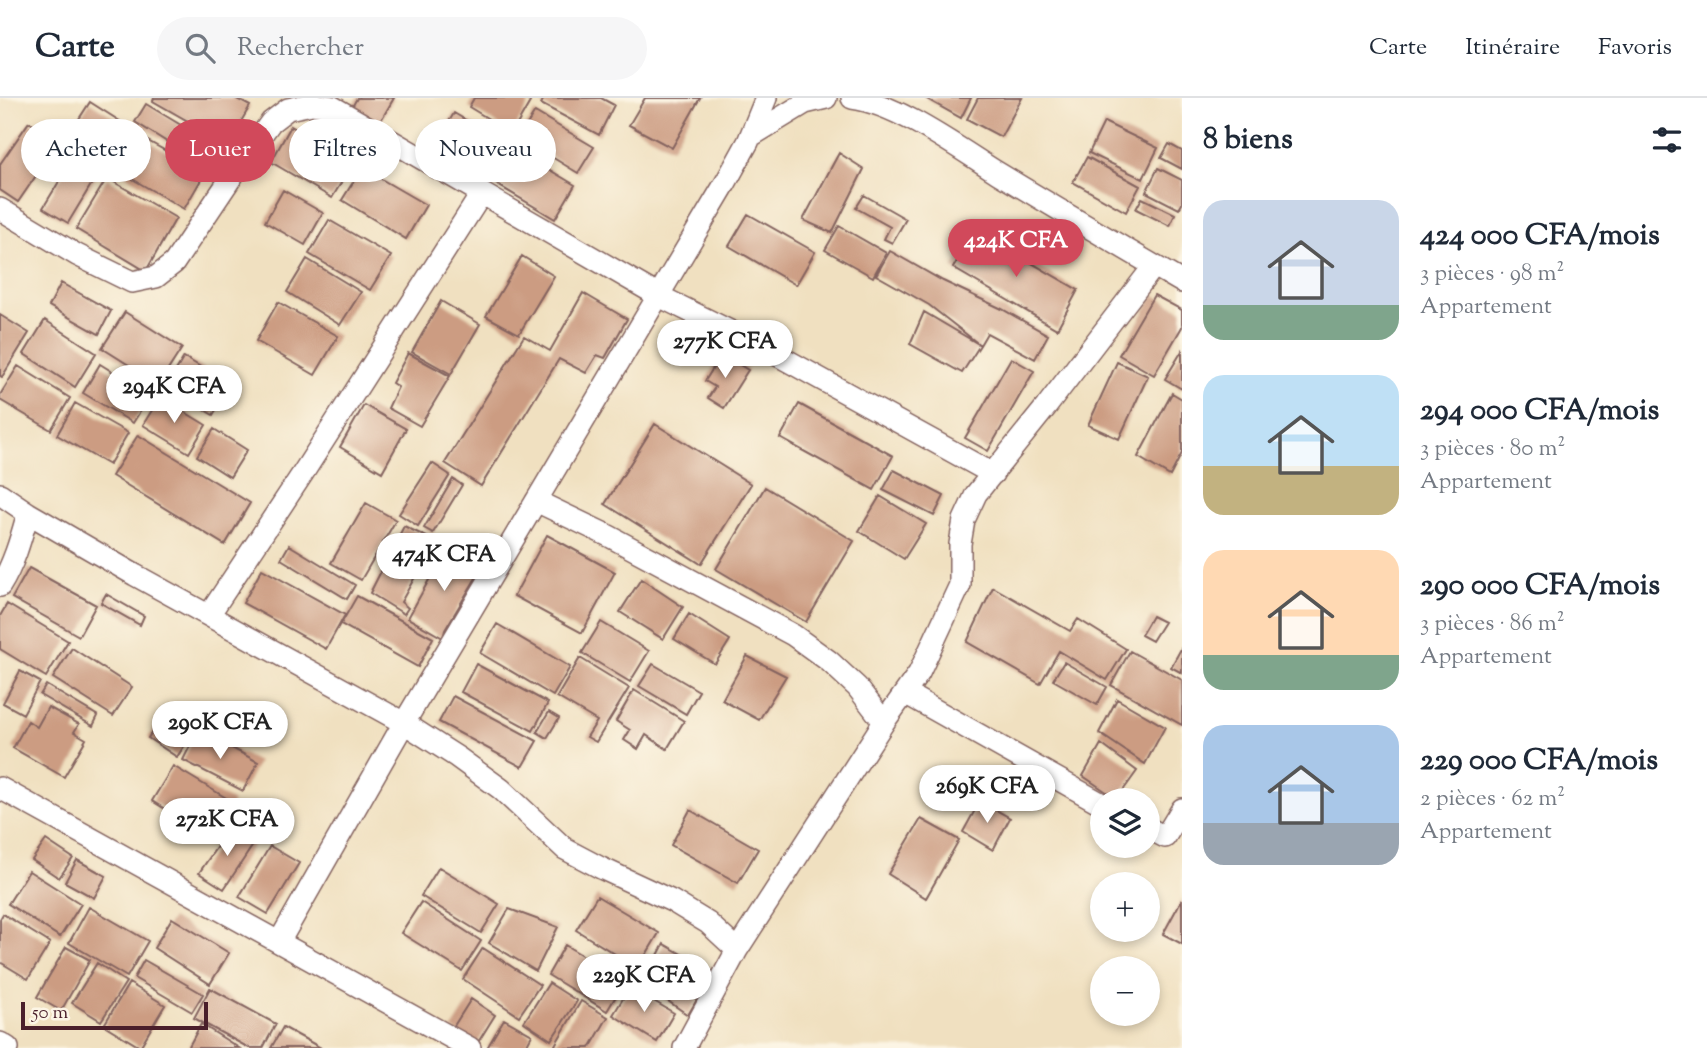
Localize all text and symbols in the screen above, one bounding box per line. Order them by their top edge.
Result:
search box [157,17,647,80]
text: Carte [35,24,115,72]
icon: search [181,29,219,67]
text: Rechercher [237,30,364,67]
text: Carte [1369,31,1427,65]
text: Itinéraire [1465,31,1560,65]
text: Favoris [1598,31,1672,65]
chip: Acheter [21,119,151,182]
chip: Louer [165,119,275,182]
chip: Filtres [289,119,401,182]
chip: Nouveau [415,119,556,182]
text: 8 biens [1203,119,1293,162]
icon: filters [1648,121,1686,159]
text: 424 000 CFA/mois [1420,215,1660,258]
pin: 424K CFA [944,220,1088,279]
text: 424K CFA [964,225,1068,258]
icon: home [1259,228,1343,312]
text: 3 pièces · 98 m² [1420,258,1564,291]
text: Appartement [1420,291,1552,324]
pin: 277K CFA [653,320,797,380]
text: 277K CFA [673,326,777,359]
pin: 294K CFA [102,366,246,425]
text: 294K CFA [122,371,226,404]
text: 294 000 CFA/mois [1420,390,1659,433]
icon: home [1259,403,1343,487]
text: 3 pièces · 80 m² [1420,433,1565,466]
text: Appartement [1420,466,1552,499]
pin: 474K CFA [372,533,516,593]
text: 474K CFA [392,539,496,572]
text: 290 000 CFA/mois [1420,565,1660,608]
icon: home [1259,578,1343,662]
text: 3 pièces · 86 m² [1420,608,1564,641]
text: Appartement [1420,641,1552,674]
pin: 290K CFA [148,702,292,761]
text: 290K CFA [168,707,272,740]
text: 229 000 CFA/mois [1420,740,1658,783]
icon: home [1259,753,1343,837]
pin: 269K CFA [915,766,1059,825]
text: 269K CFA [935,771,1039,804]
text: 2 pièces · 62 m² [1420,783,1565,816]
map controls [1090,788,1160,1026]
button: layers [1090,788,1160,858]
pin: 272K CFA [155,798,299,858]
text: 272K CFA [176,804,279,837]
text: Appartement [1420,816,1552,849]
button: + [1090,872,1160,942]
pin: 229K CFA [572,954,716,1014]
button: − [1090,956,1160,1026]
text: 229K CFA [593,960,695,993]
scale bar [21,999,208,1031]
text: 50 m [32,1000,68,1027]

